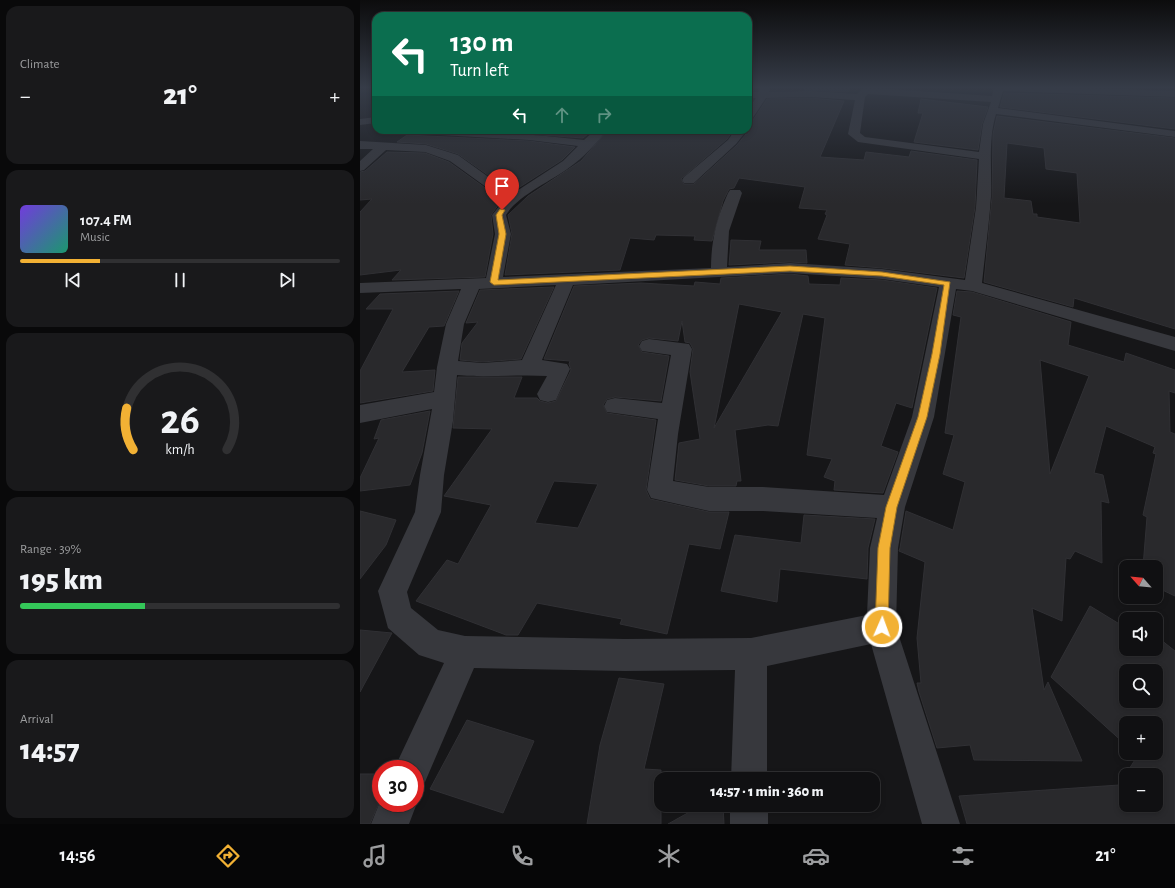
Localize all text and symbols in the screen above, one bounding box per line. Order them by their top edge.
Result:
icon: left [384,28,436,80]
text: 130 m [450,29,514,57]
text: Climate [20,58,59,71]
text: Turn left [450,62,509,80]
text: 21° [163,80,197,110]
text: − [20,85,31,107]
text: + [329,85,340,107]
icon: left [509,104,531,126]
icon: ahead [551,104,573,126]
icon: right [593,104,615,126]
pin [485,169,519,210]
icon: arrive [491,175,513,197]
text: 107.4 FM [80,213,132,228]
text: Music [80,231,110,244]
icon: previous [62,269,84,291]
icon: pause [169,269,191,291]
icon: next [276,269,298,291]
text: 26 [160,400,200,441]
text: km/h [165,443,195,457]
text: Range · 39% [20,543,81,556]
north arrow [1119,560,1163,604]
map controls [1119,560,1163,812]
text: 195 km [20,565,103,595]
position arrow [861,606,903,648]
button: sound [1119,612,1163,656]
button: search [1119,664,1163,708]
text: Arrival [20,713,53,726]
button: + [1119,716,1163,760]
text: 14:57 [20,735,80,765]
speed limit sign: 30 [372,760,424,812]
button: − [1119,768,1163,812]
text: 14:57 · 1 min · 360 m [710,784,824,799]
icon: directions [214,842,242,870]
icon: music [361,842,389,870]
icon: phone [508,842,536,870]
icon: climate [655,842,683,870]
icon: car [802,842,830,870]
icon: filters [949,842,977,870]
text: 14:56 [59,847,96,865]
text: 21° [1095,847,1116,865]

